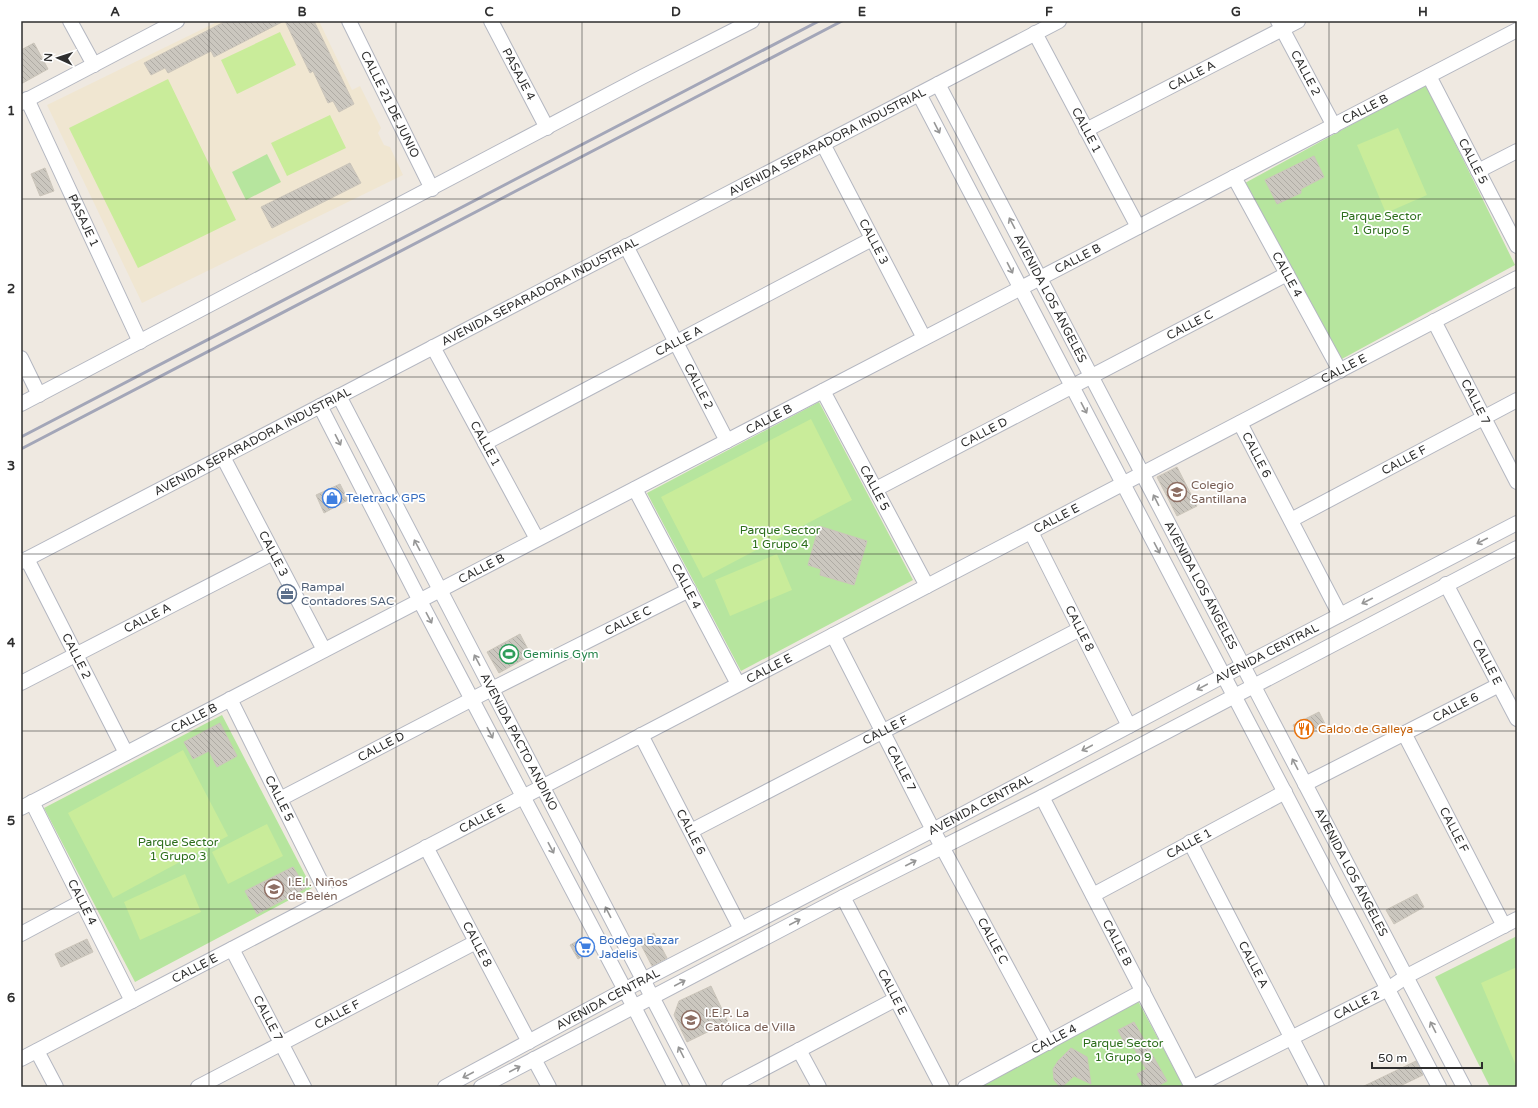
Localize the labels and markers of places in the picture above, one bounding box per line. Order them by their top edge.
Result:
place label: Colegio Santillana [1191,478,1247,506]
school or university icon: Colegio Santillana [1166,481,1188,503]
shop icon: Teletrack GPS [321,487,343,509]
place label: Teletrack GPS [346,491,426,505]
place label: Rampal Contadores SAC [301,580,394,608]
office icon: Rampal Contadores SAC [276,583,298,605]
sports icon: Geminis Gym [498,643,520,665]
place label: Geminis Gym [523,647,599,661]
restaurant icon: Caldo de Galleya [1293,718,1315,740]
place label: Caldo de Galleya [1318,722,1413,736]
place label: I.E.I. Niños de Belén [288,875,348,903]
school or university icon: I.E.I. Niños de Belén [263,878,285,900]
place label: Bodega Bazar Jadelis [599,933,679,961]
supermarket icon: Bodega Bazar Jadelis [574,936,596,958]
place label: I.E.P. La Católica de Villa [705,1006,795,1034]
school or university icon: I.E.P. La Católica de Villa [680,1009,702,1031]

